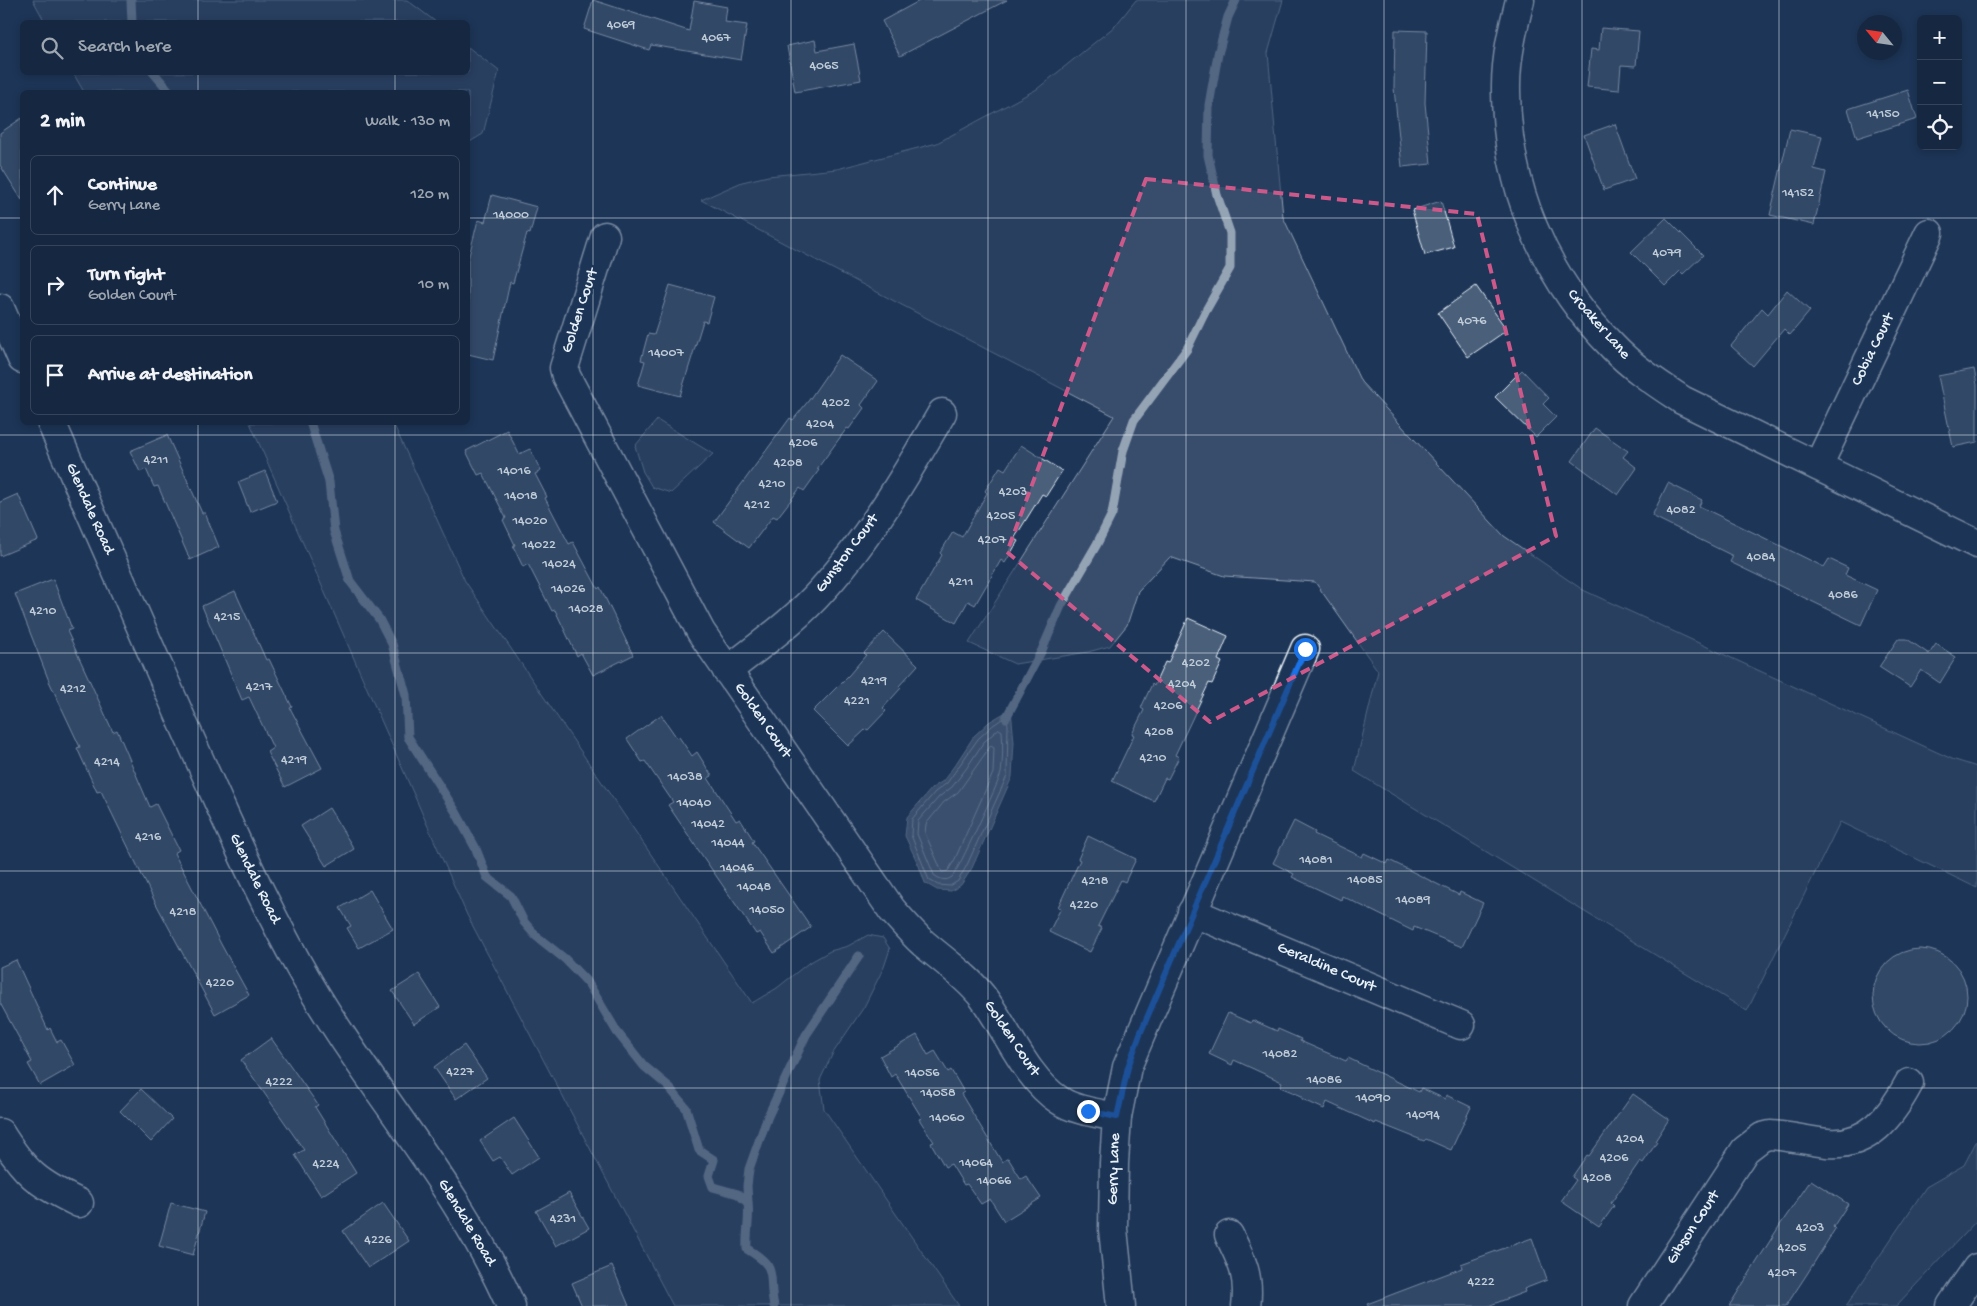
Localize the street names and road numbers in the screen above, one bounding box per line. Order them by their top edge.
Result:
street label: Golden Court [558,265,604,356]
street label: Croaker Lane [1562,286,1634,365]
street label: Cobia Court [1848,309,1900,389]
street label: Glendale Road [60,460,118,559]
street label: Gunston Court [812,510,885,597]
street label: Golden Court [729,680,796,764]
street label: Glendale Road [224,831,285,929]
street label: Geraldine Court [1274,939,1380,998]
street label: Golden Court [979,997,1044,1082]
street label: Gerry Lane [1104,1132,1126,1205]
street label: Glendale Road [433,1176,500,1271]
street label: Gibson Court [1663,1186,1726,1269]

